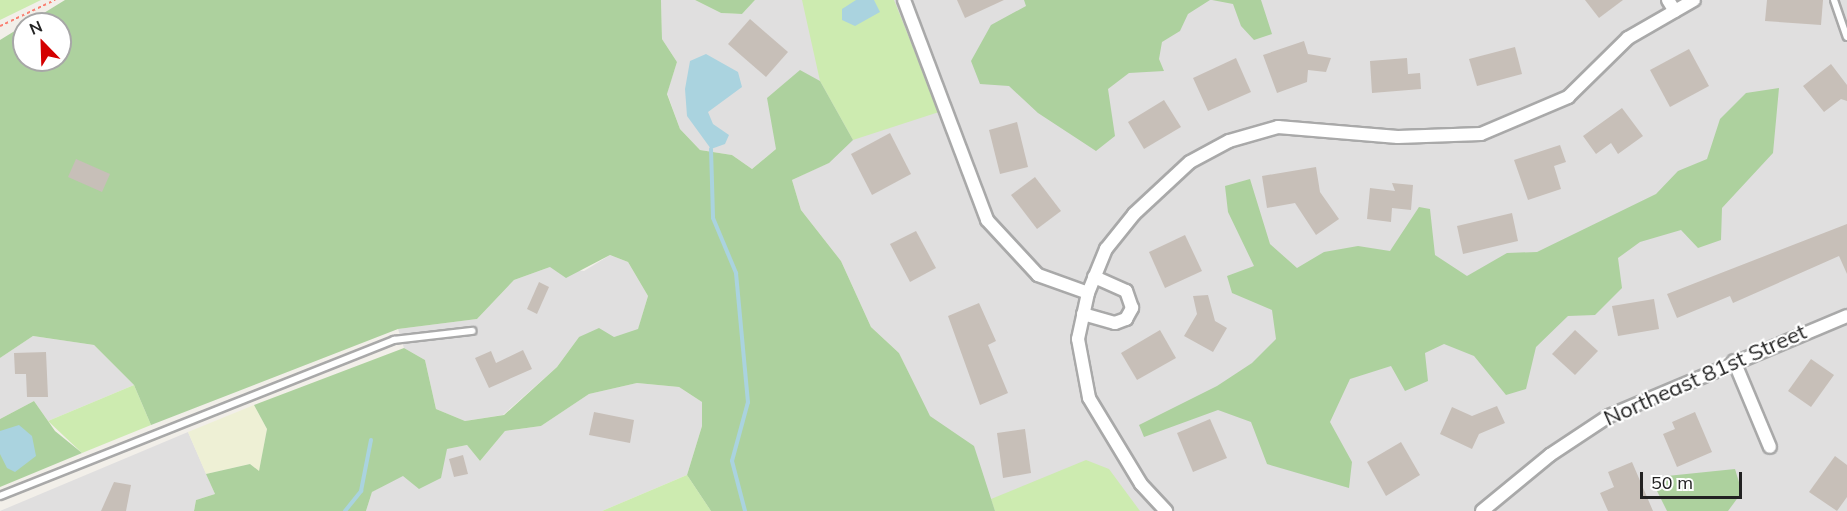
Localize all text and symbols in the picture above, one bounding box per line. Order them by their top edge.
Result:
north arrow [12,12,72,72]
text: N [26,16,45,39]
street label: Northeast 81st Street [1600,318,1810,432]
scale bar [1643,460,1745,498]
text: 50 m [1651,471,1693,494]

